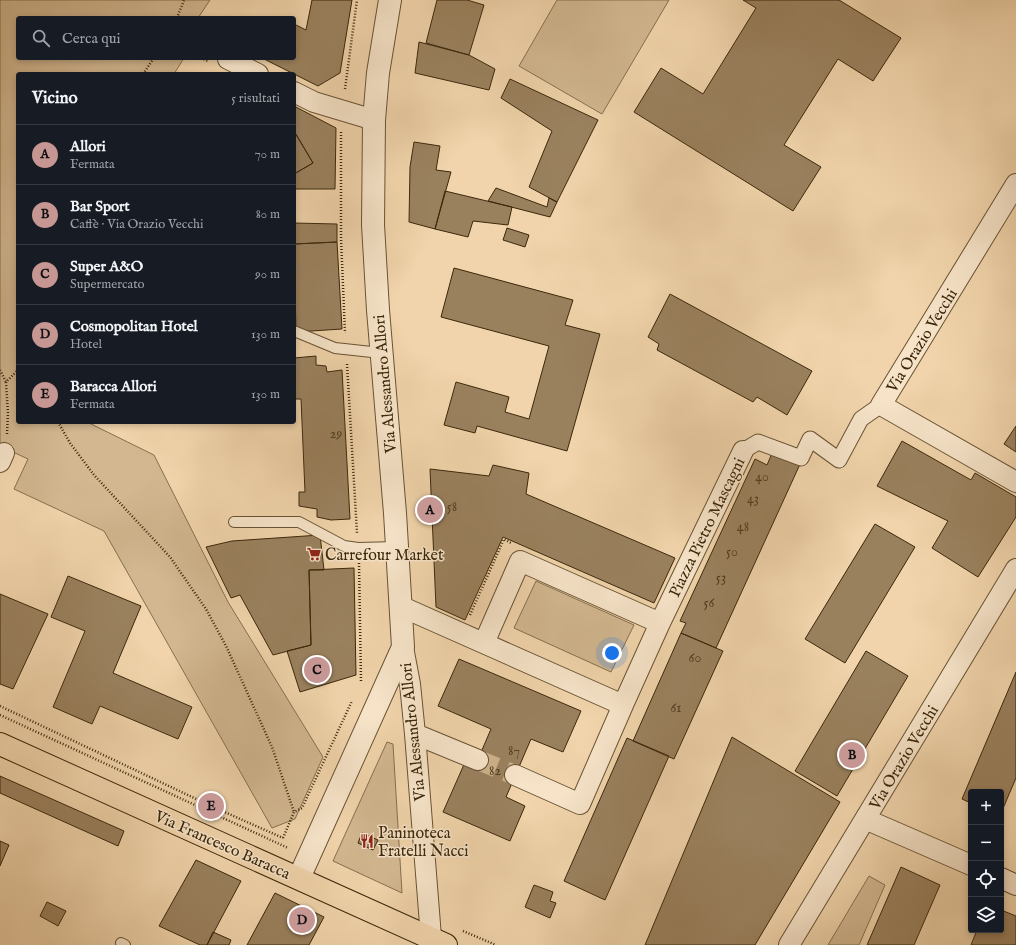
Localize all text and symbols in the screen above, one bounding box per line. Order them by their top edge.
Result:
search box [16,16,296,60]
icon: search [30,27,52,49]
text: Cerca qui [62,29,121,48]
text: Vicino [32,88,78,109]
text: 5 risultati [231,90,280,107]
text: Allori [70,137,106,156]
text: A [41,146,49,163]
text: 70 m [255,146,280,163]
text: Fermata [70,156,115,173]
text: Bar Sport [70,197,130,216]
text: B [41,206,49,223]
text: 80 m [256,206,280,223]
text: Caffè · Via Orazio Vecchi [70,216,203,233]
text: Super A&O [70,257,143,276]
text: C [40,266,50,283]
text: 90 m [255,266,280,283]
text: Supermercato [70,276,145,293]
street label: Via Orazio Vecchi [882,286,963,397]
street label: Via Alessandro Allori [370,314,402,455]
text: Cosmopolitan Hotel [70,317,198,336]
text: D [40,326,50,343]
text: 130 m [251,326,280,343]
text: Hotel [70,336,102,353]
text: Baracca Allori [70,377,157,396]
text: E [40,386,50,403]
text: 130 m [251,386,280,403]
text: Fermata [70,396,115,413]
house number: 29 [330,425,342,443]
street label: Piazza Pietro Mascagni [665,455,750,601]
house number: 40 [755,468,769,486]
house number: 43 [747,490,759,508]
pin: A [417,495,443,525]
house number: 58 [447,498,457,516]
house number: 48 [737,518,749,536]
house number: 50 [726,543,738,561]
supermarket icon: Carrefour Market [306,546,322,562]
place label: Carrefour Market [325,546,444,566]
house number: 53 [716,569,726,587]
house number: 56 [704,594,716,612]
your location [602,643,622,663]
house number: 60 [689,649,702,667]
pin: C [304,655,330,685]
street label: Via Alessandro Allori [397,662,431,803]
house number: 61 [670,699,682,717]
street label: Via Orazio Vecchi [865,702,944,815]
pin: B [839,740,865,770]
house number: 87 [508,742,520,760]
house number: 82 [489,762,501,780]
map controls [968,789,1004,933]
button: + [968,789,1004,825]
pin: E [198,791,224,821]
street label: Via Francesco Baracca [150,807,293,885]
place label: Paninoteca Fratelli Nacci [378,824,468,862]
button: − [968,825,1004,861]
restaurant icon: Paninoteca Fratelli Nacci [359,833,375,849]
button: locate [968,861,1004,897]
button: layers [968,897,1004,933]
pin: D [289,905,315,935]

